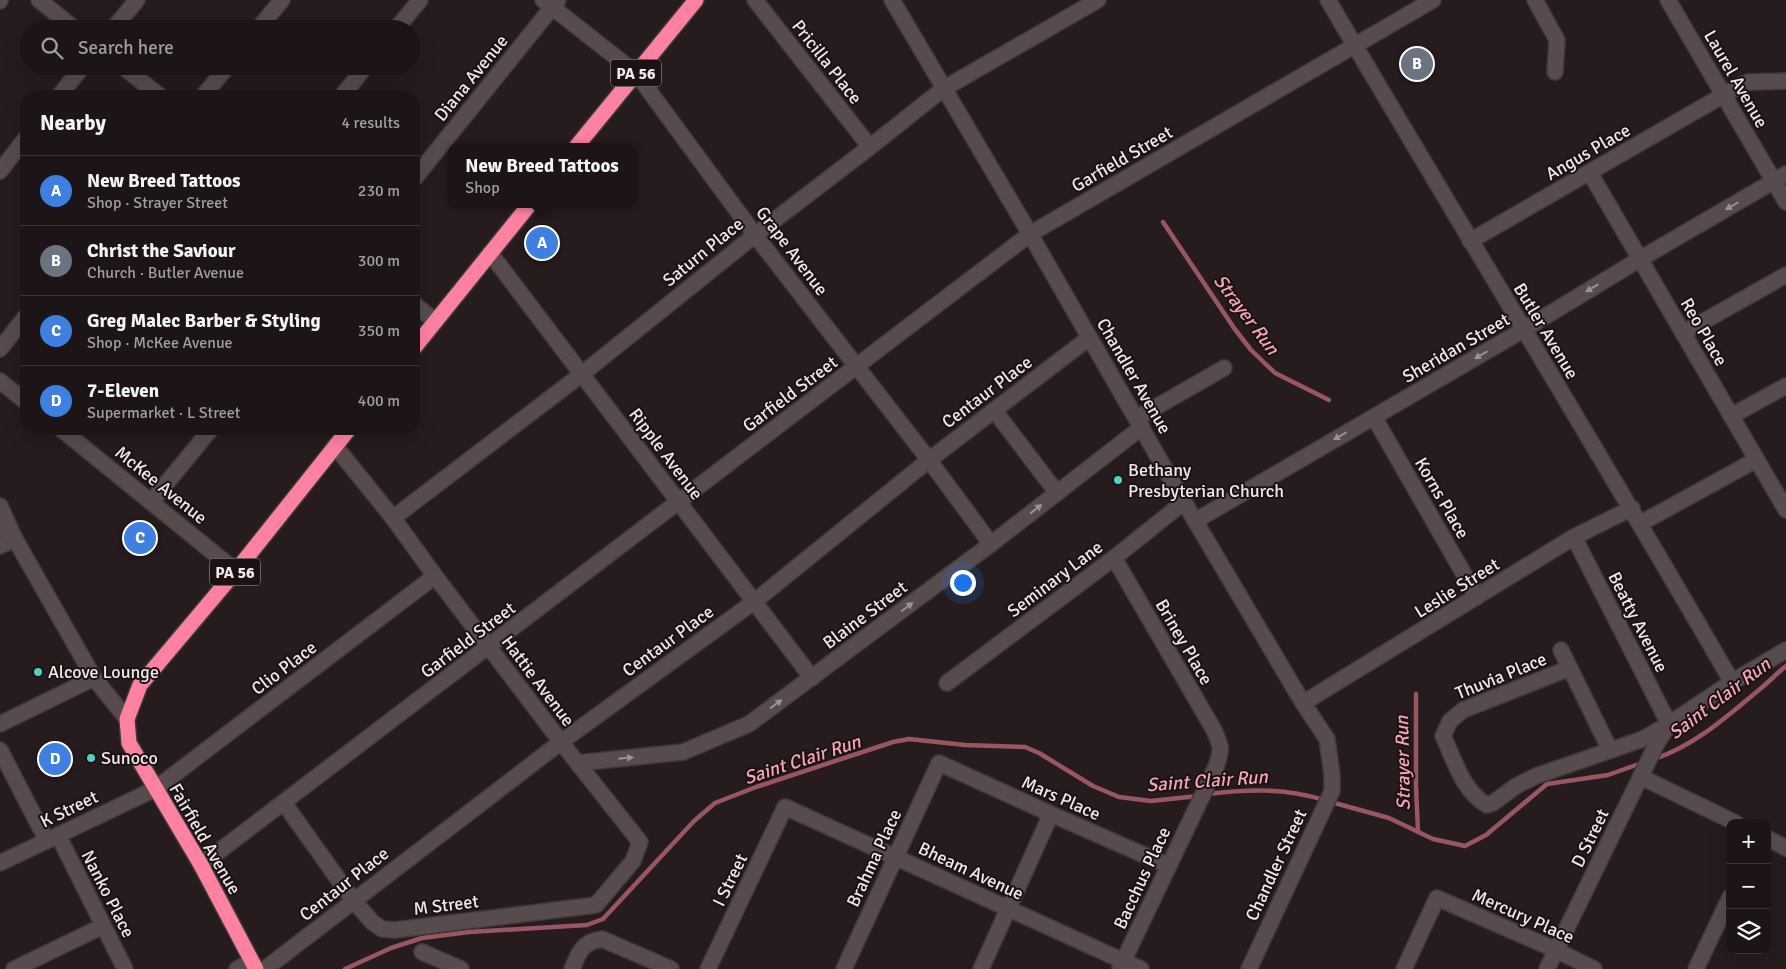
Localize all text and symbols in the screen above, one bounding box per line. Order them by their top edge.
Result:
street label: Pricilla Place [787,16,867,108]
search box [20,20,420,75]
street label: Laurel Avenue [1699,26,1773,132]
street label: Diana Avenue [429,30,513,126]
icon: search [38,34,66,62]
text: Search here [78,36,174,60]
pin: B [1401,45,1433,83]
road number: PA 56 [611,59,661,86]
text: Nearby [40,110,106,136]
text: 4 results [341,113,400,133]
street label: Angus Place [1542,119,1634,185]
street label: Garfield Street [1068,121,1176,197]
popup [448,143,636,208]
text: New Breed Tattoos [465,154,619,178]
text: New Breed Tattoos [87,169,240,193]
text: Shop [465,178,500,198]
text: A [51,181,61,201]
text: 230 m [358,181,400,201]
text: Shop · Strayer Street [87,193,228,213]
one-way arrow [1725,201,1738,210]
street label: Grape Avenue [751,202,833,300]
street label: Saturn Place [658,213,748,291]
pin: A [526,224,558,262]
text: Christ the Saviour [87,239,236,263]
text: B [51,251,61,271]
text: 300 m [358,251,400,271]
text: Church · Butler Avenue [87,263,244,283]
water label: Strayer Run [1208,270,1285,360]
street label: Butler Avenue [1509,279,1583,383]
one-way arrow [1585,284,1598,293]
street label: Reo Place [1676,294,1732,370]
street label: Sheridan Street [1399,308,1513,388]
text: Greg Malec Barber & Styling [87,309,321,333]
street label: Chandler Avenue [1092,314,1176,438]
text: C [51,321,61,341]
text: 350 m [358,321,400,341]
text: Shop · McKee Avenue [87,333,233,353]
one-way arrow [1474,350,1488,359]
street label: Garfield Street [738,351,842,437]
street label: Centaur Place [937,351,1037,433]
text: 7-Eleven [87,379,159,403]
text: D [51,391,61,411]
text: 400 m [358,391,400,411]
text: Supermarket · L Street [87,403,240,423]
street label: Ripple Avenue [624,404,708,504]
one-way arrow [1334,432,1347,441]
street label: McKee Avenue [111,441,211,529]
street label: Korns Place [1410,454,1474,542]
place label: Bethany Presbyterian Church [1128,459,1284,502]
marker: Bethany Presbyterian Church [1112,474,1124,486]
one-way arrow [1029,504,1043,514]
pin: C [124,519,156,557]
street label: Seminary Lane [1003,536,1107,622]
street label: Leslie Street [1411,553,1503,623]
road number: PA 56 [210,558,260,586]
street label: Beatty Avenue [1603,568,1673,676]
your location [950,570,976,596]
street label: Blaine Street [818,576,912,654]
street label: Briney Place [1151,595,1217,689]
street label: Garfield Street [416,597,520,683]
street label: Centaur Place [618,601,718,681]
one-way arrow [900,602,914,612]
street label: Hattie Avenue [497,631,579,731]
street label: Clio Place [247,636,321,700]
street label: Thuvia Place [1452,648,1550,704]
water label: Saint Clair Run [1664,652,1776,745]
place label: Alcove Lounge [48,661,159,683]
marker: Alcove Lounge [32,666,44,678]
one-way arrow [770,699,783,709]
water label: Strayer Run [1390,715,1416,810]
water label: Saint Clair Run [741,730,864,790]
pin: D [39,740,71,778]
place label: Sunoco [101,747,158,769]
marker: Sunoco [85,752,97,764]
one-way arrow [619,754,635,762]
water label: Saint Clair Run [1146,765,1269,797]
street label: Mars Place [1018,771,1104,825]
street label: Fairfield Avenue [164,780,246,898]
street label: K Street [36,786,102,832]
street label: D Street [1566,805,1614,871]
street label: Brahma Place [842,806,906,910]
street label: Chandler Street [1241,806,1311,924]
map controls [1726,819,1771,954]
button: + [1726,819,1771,864]
street label: Bacchus Place [1109,823,1175,933]
street label: Bheam Avenue [915,837,1027,905]
street label: Centaur Place [295,842,393,926]
street label: Nanko Place [77,847,139,941]
street label: I Street [708,850,752,910]
button: − [1726,864,1771,909]
street label: Mercury Place [1468,884,1578,948]
street label: M Street [412,890,480,920]
button: layers [1726,909,1771,954]

